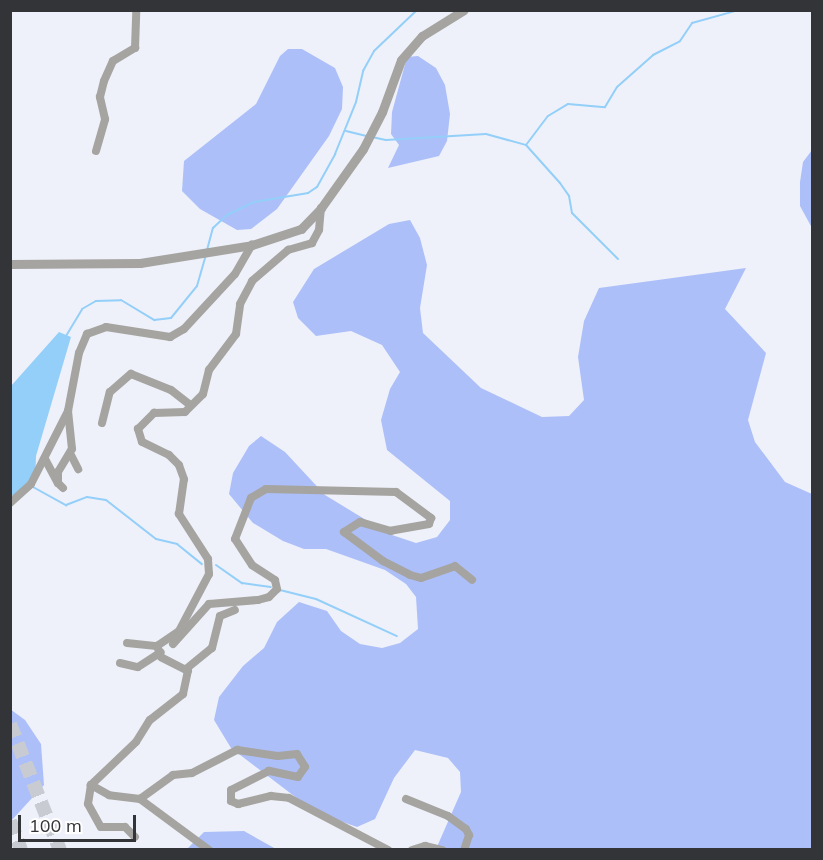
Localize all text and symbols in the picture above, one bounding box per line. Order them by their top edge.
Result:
scale bar [21,803,140,841]
text: 100 m [29,814,82,837]

